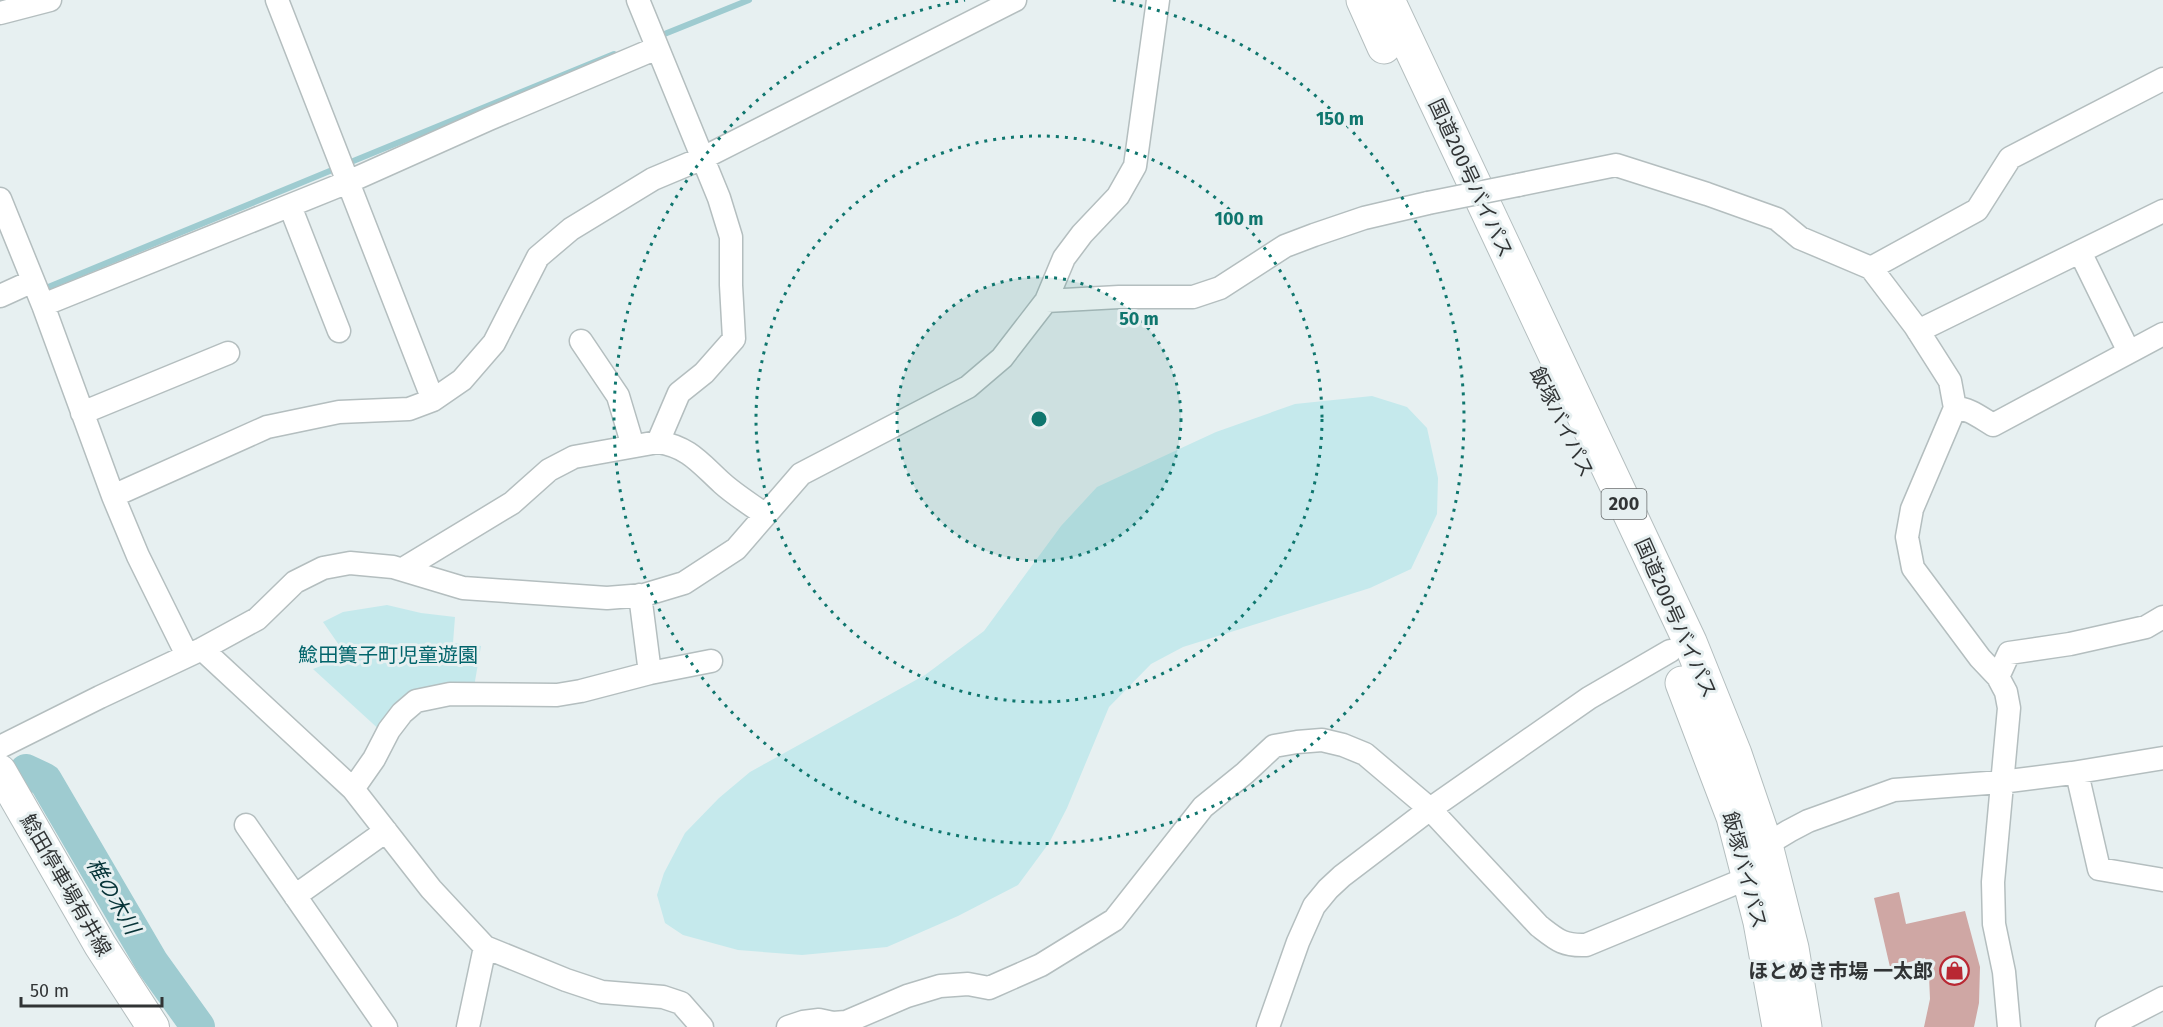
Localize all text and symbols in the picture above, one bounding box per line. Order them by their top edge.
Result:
street label: 国道200号バイパス [1424,95,1518,261]
text: 150 m [1316,108,1364,130]
text: 100 m [1215,208,1263,230]
text: 50 m [1119,308,1159,330]
street label: 飯塚バイパス [1525,363,1599,481]
centre of rings [1029,409,1049,429]
road number: 200 [1602,489,1646,519]
street label: 国道200号バイパス [1630,535,1722,701]
park label: 鯰田簀子町児童遊園 [298,643,478,667]
street label: 飯塚バイパス [1718,809,1772,931]
street label: 鯰田停車場有井線 [16,810,116,960]
water label: 椎の木川 [81,853,146,941]
shop icon: ほとめき市場 一太郎 [1938,955,1970,987]
place label: ほとめき市場 一太郎 [1748,959,1933,983]
scale bar [21,970,162,1008]
text: 50 m [30,980,69,1002]

